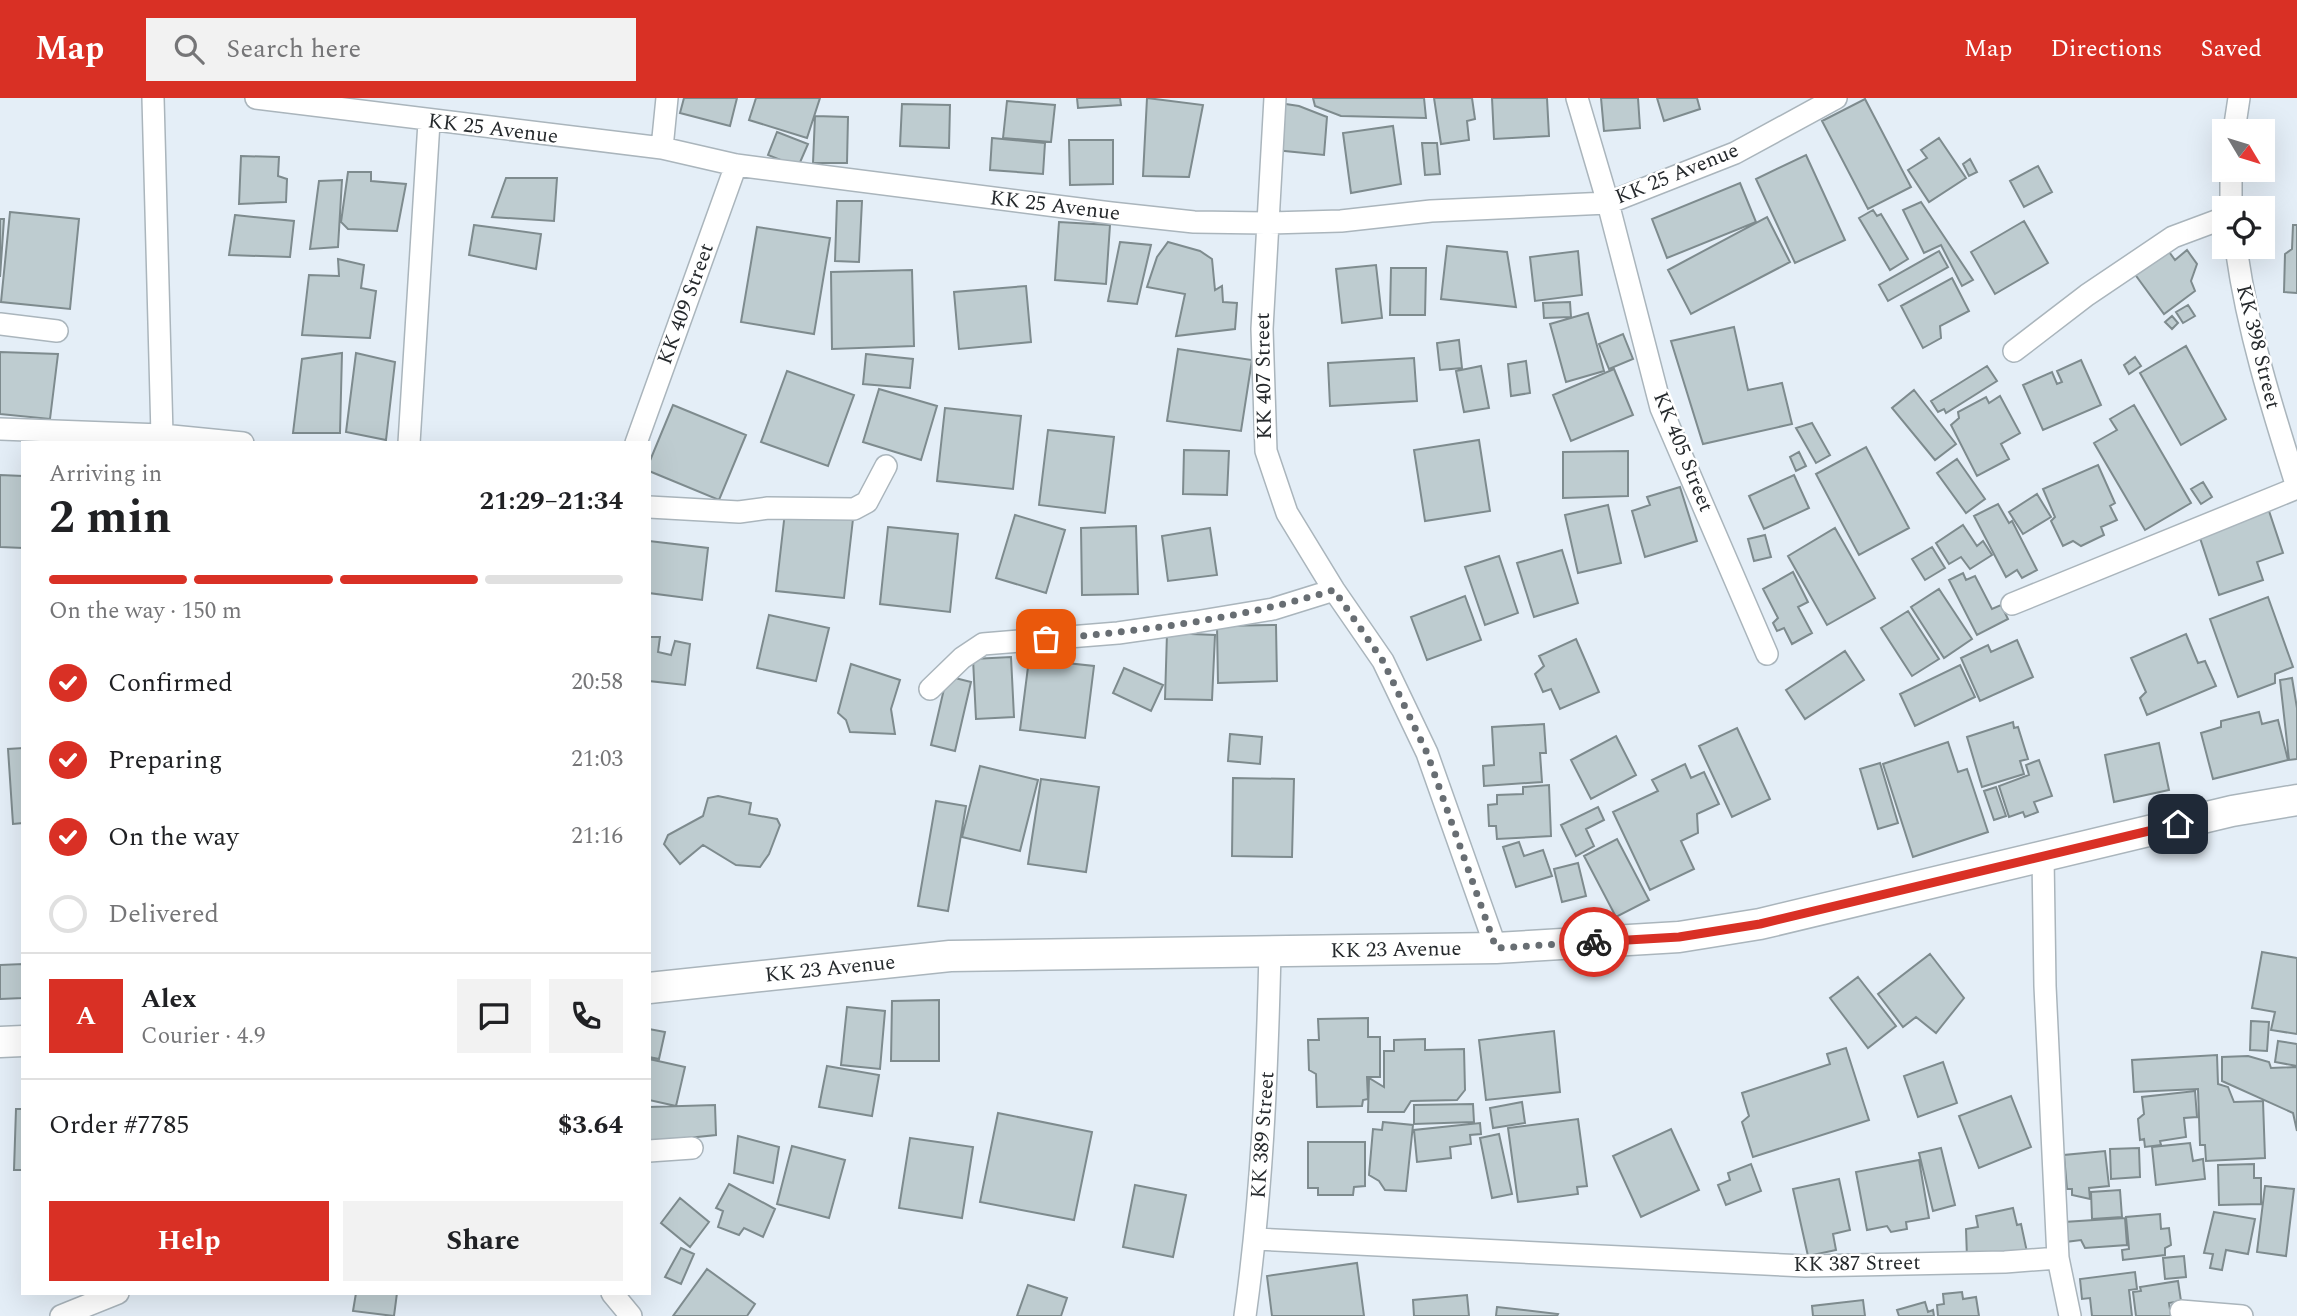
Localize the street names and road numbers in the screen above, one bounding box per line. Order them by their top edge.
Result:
street label: KK 25 Avenue [426,105,560,153]
street label: KK 25 Avenue [1610,135,1744,213]
street label: KK 25 Avenue [988,182,1122,230]
street label: KK 409 Street [649,239,723,369]
street label: KK 398 Street [2227,281,2289,413]
street label: KK 407 Street [1247,312,1281,440]
street label: KK 405 Street [1644,387,1722,517]
street label: KK 23 Avenue [1330,933,1462,967]
street label: KK 23 Avenue [763,946,897,992]
street label: KK 389 Street [1243,1070,1283,1200]
street label: KK 387 Street [1793,1247,1921,1281]

